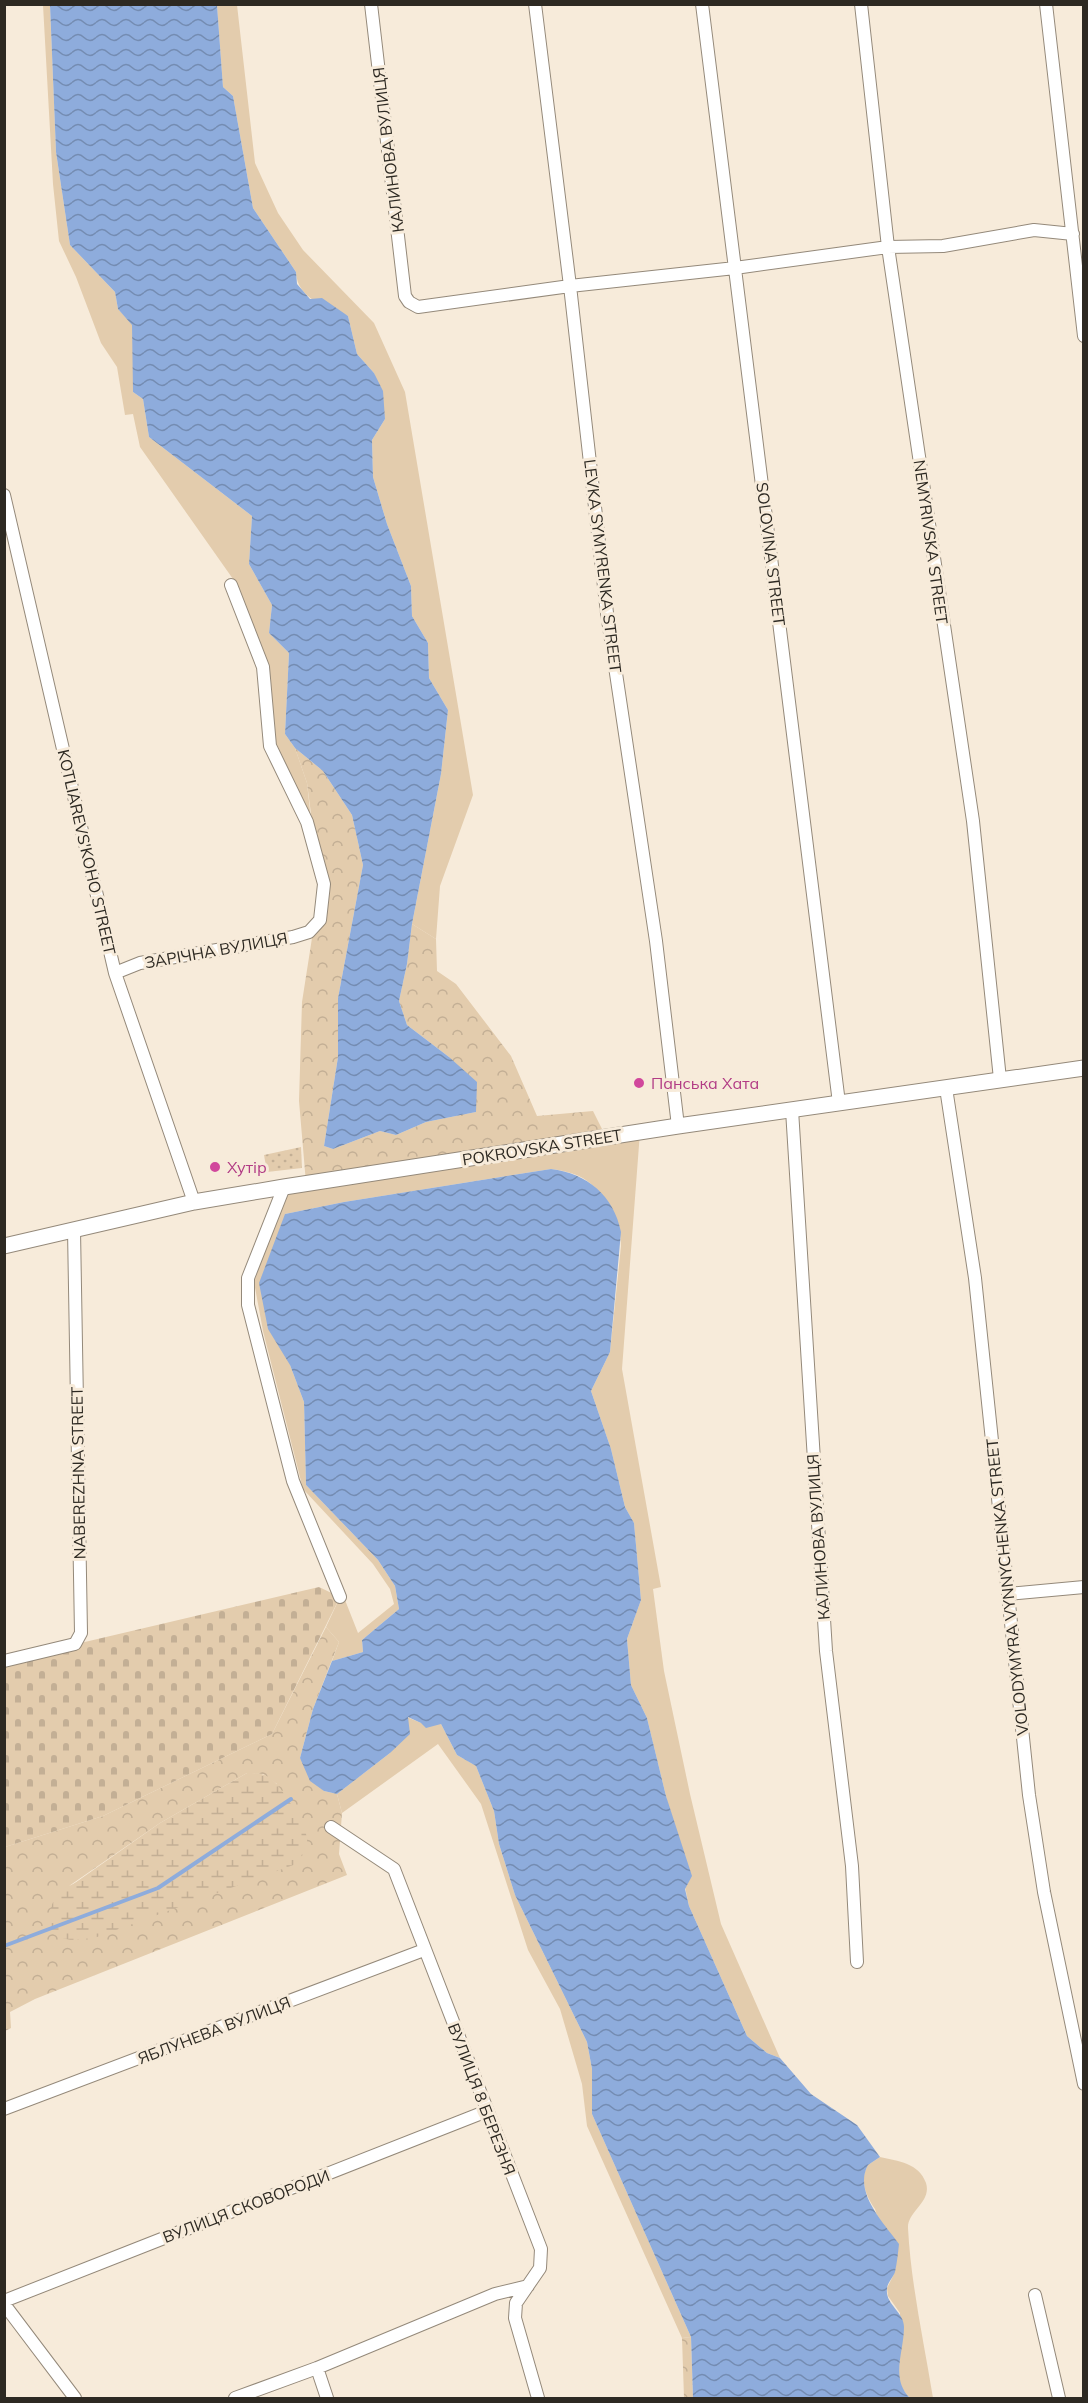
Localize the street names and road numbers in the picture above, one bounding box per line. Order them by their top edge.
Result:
street label: КАЛИНОВА ВУЛИЦЯ [368,66,408,234]
street label: LEVKA SYMYRENKA STREET [580,458,626,674]
street label: NEMYRIVSKA STREET [910,459,952,626]
street label: SOLOVINA STREET [752,481,790,627]
street label: KOTLIAREVS'KOHO STREET [54,747,120,957]
street label: ЗАРІЧНА ВУЛИЦЯ [143,928,289,972]
street label: POKROVSKA STREET [461,1124,624,1169]
street label: NABEREZHNA STREET [66,1386,90,1560]
street label: VOLODYMYRA VYNNYCHENKA STREET [981,1437,1033,1736]
street label: КАЛИНОВА ВУЛИЦЯ [802,1453,834,1621]
street label: ЯБЛУНЕВА ВУЛИЦЯ [135,1992,293,2068]
street label: ВУЛИЦЯ 8 БЕРЕЗНЯ [444,2020,520,2178]
street label: ВУЛИЦЯ СКОВОРОДИ [160,2165,332,2247]

